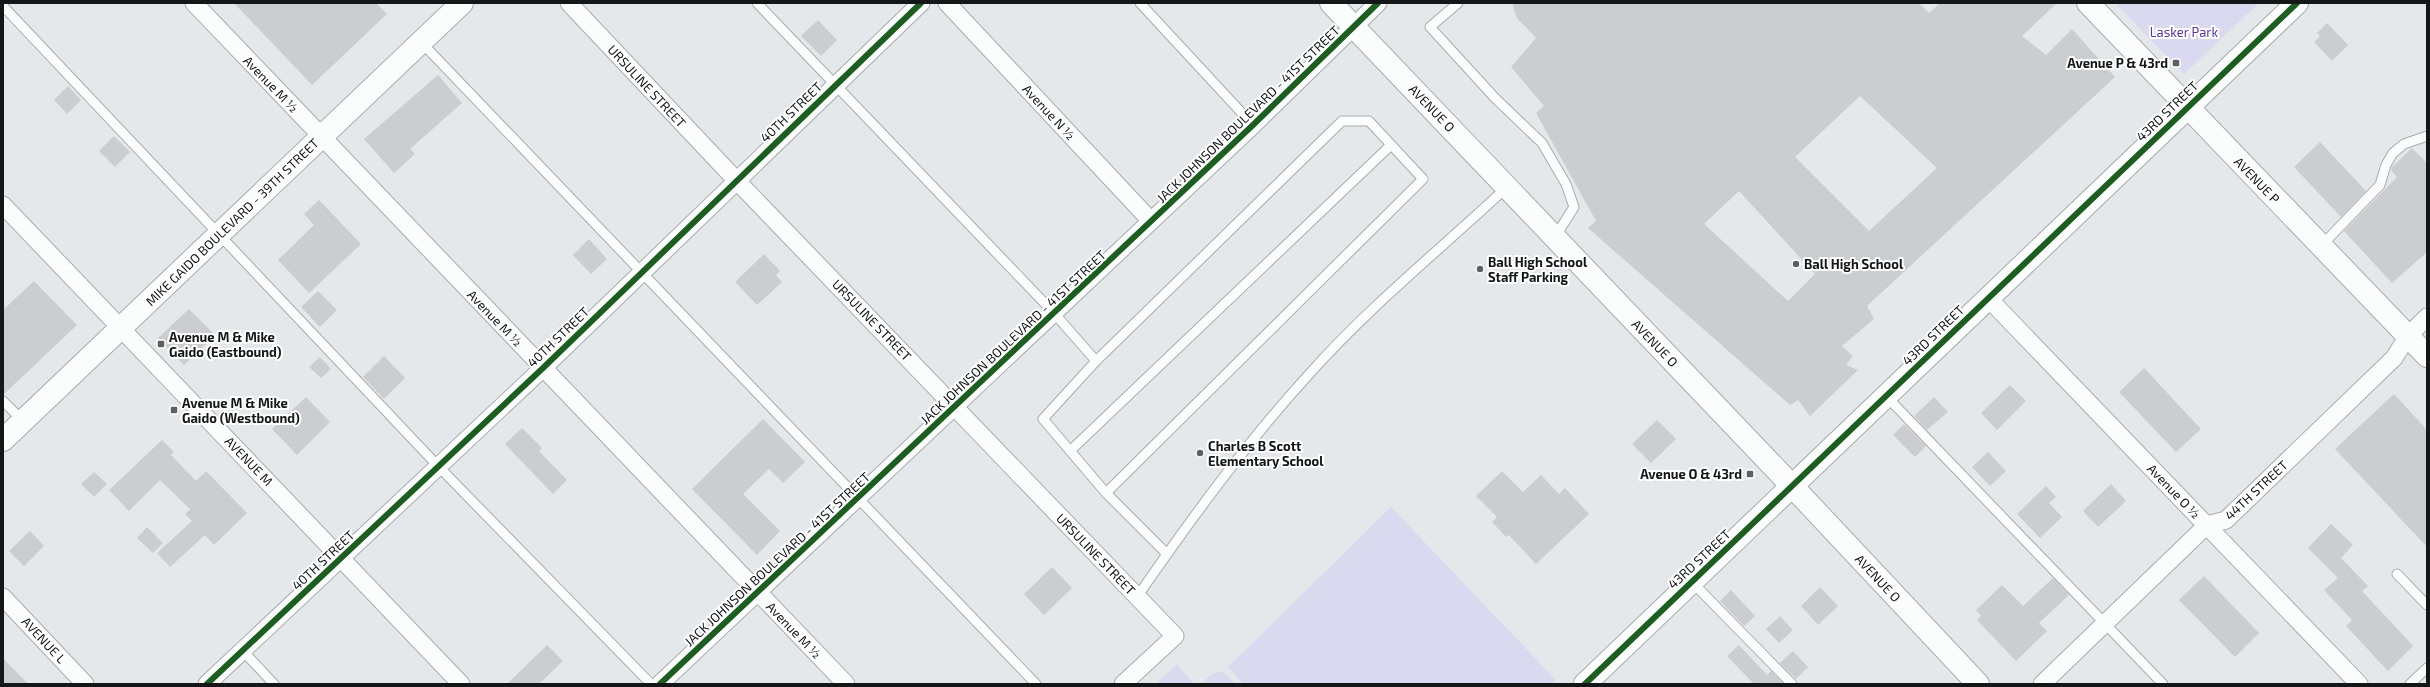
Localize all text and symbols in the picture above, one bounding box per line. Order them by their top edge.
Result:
street label: JACK JOHNSON BOULEVARD - 41ST STREET [1153,22,1343,206]
park label: Lasker Park [2150,24,2219,40]
street label: URSULINE STREET [605,41,690,131]
street label: Avenue M ½ [240,52,302,116]
place label: Avenue P & 43rd [2067,55,2168,71]
marker: Avenue P & 43rd [2171,58,2181,68]
street label: 43RD STREET [2133,77,2202,144]
street label: 40TH STREET [757,78,826,146]
street label: Avenue N ½ [1019,81,1079,143]
street label: AVENUE O [1406,81,1458,135]
street label: MIKE GAIDO BOULEVARD - 39TH STREET [142,134,322,309]
street label: AVENUE P [2231,153,2283,207]
street label: JACK JOHNSON BOULEVARD - 41ST STREET [917,246,1109,427]
place label: Ball High School Staff Parking [1488,254,1588,285]
place label: Ball High School [1804,256,1904,272]
marker: Ball High School [1791,259,1801,269]
marker: Ball High School Staff Parking [1475,264,1485,274]
street label: URSULINE STREET [829,276,915,364]
street label: Avenue M ½ [464,286,526,350]
street label: 43RD STREET [1899,301,1968,368]
street label: 40TH STREET [524,303,593,371]
street label: AVENUE O [1629,316,1681,370]
place label: Avenue M & Mike Gaido (Eastbound) [169,329,282,360]
marker: Avenue M & Mike Gaido (Eastbound) [156,339,166,349]
place label: Avenue M & Mike Gaido (Westbound) [182,395,300,426]
marker: Avenue M & Mike Gaido (Westbound) [169,405,179,415]
street label: AVENUE M [222,433,276,489]
place label: Charles B Scott Elementary School [1208,438,1324,469]
marker: Charles B Scott Elementary School [1195,448,1205,458]
street label: 44TH STREET [2221,457,2291,523]
street label: Avenue O ½ [2144,460,2204,522]
place label: Avenue O & 43rd [1640,466,1742,482]
street label: JACK JOHNSON BOULEVARD - 41ST STREET [681,468,873,649]
marker: Avenue O & 43rd [1745,469,1755,479]
street label: URSULINE STREET [1053,510,1139,598]
street label: 43RD STREET [1664,526,1734,592]
street label: 40TH STREET [288,527,358,593]
street label: AVENUE O [1852,551,1904,605]
street label: Avenue M ½ [763,598,825,662]
street label: AVENUE L [19,614,70,667]

